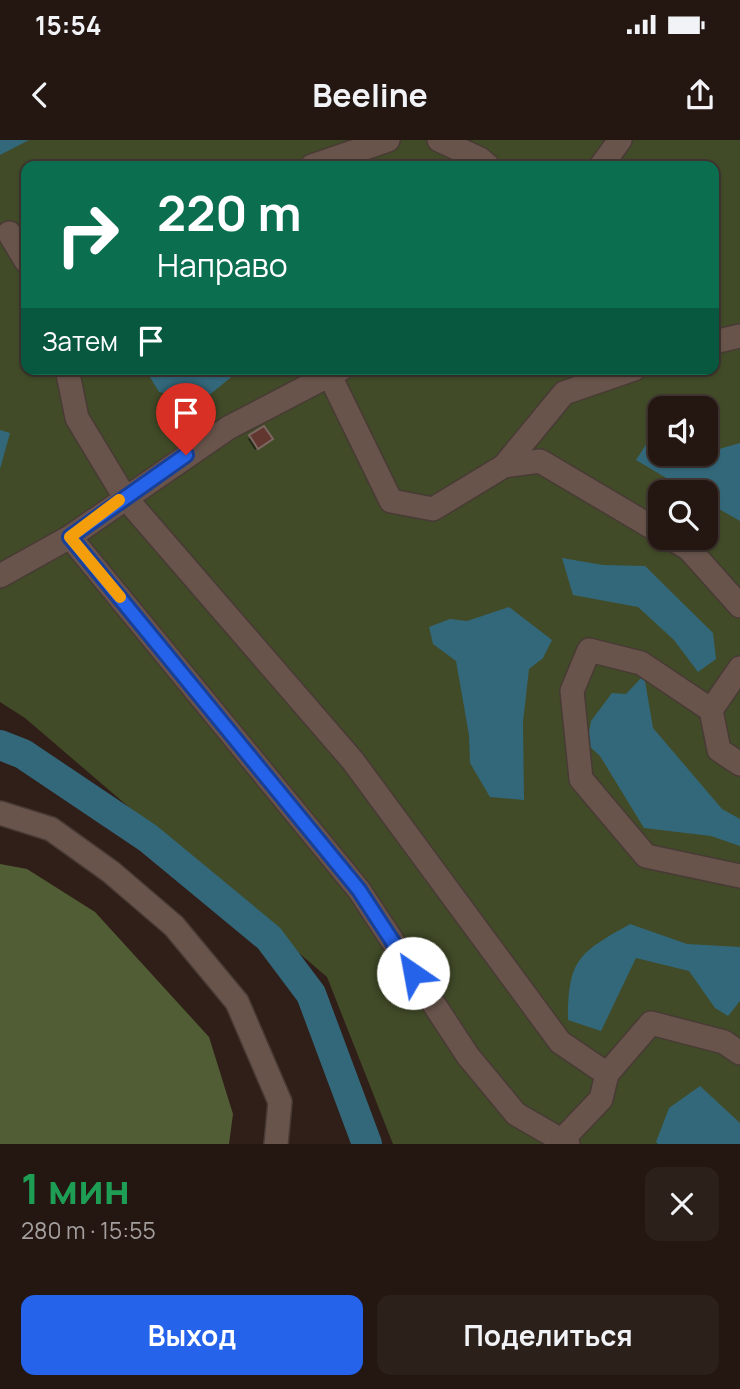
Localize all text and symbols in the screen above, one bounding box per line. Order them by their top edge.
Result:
text: 15:54 [35,7,102,43]
text: Beeline [312,73,428,117]
icon: back [21,76,59,114]
icon: share [681,76,719,114]
text: 220 m [157,179,301,246]
icon: right [42,189,133,280]
text: Направо [157,243,288,287]
icon: arrive [132,322,170,360]
text: Затем [42,323,118,359]
pin [156,383,216,455]
icon: arrive [167,394,205,432]
map controls [648,396,718,550]
button: sound [648,396,718,466]
button: search [648,480,718,550]
position arrow [376,936,450,1010]
text: 1 мин [21,1159,130,1217]
button: close [645,1167,719,1241]
text: 280 m · 15:55 [21,1214,156,1246]
button: Выход [21,1295,363,1375]
button: Поделиться [377,1295,719,1375]

